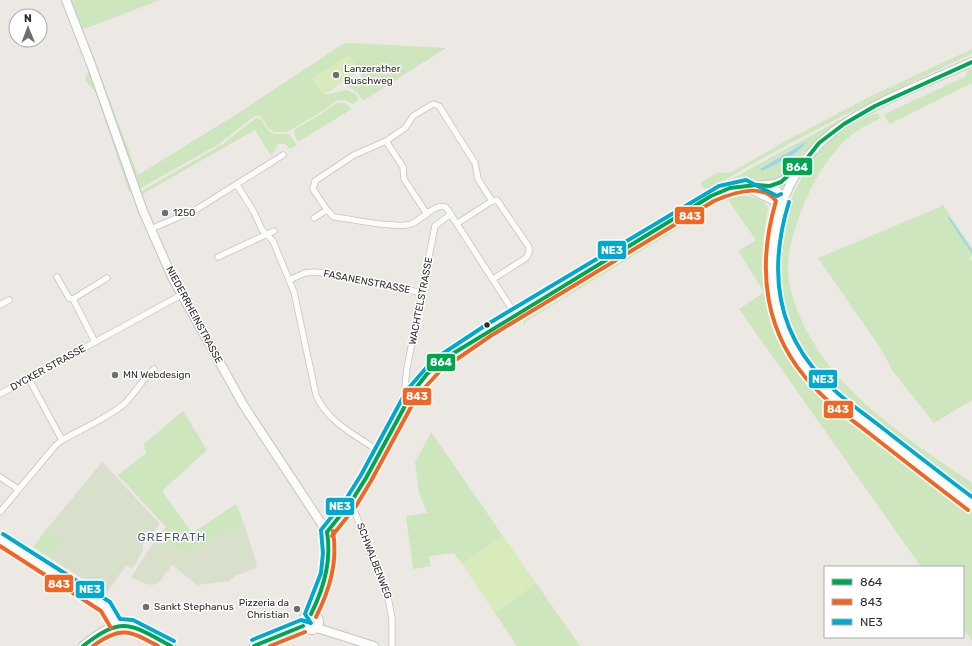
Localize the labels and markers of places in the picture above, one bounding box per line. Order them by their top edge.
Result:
place label: Lanzerather Buschweg [344,63,401,87]
marker: Lanzerather Buschweg [331,70,341,80]
place label: 1250 [173,207,195,219]
marker: 1250 [160,208,170,218]
unlabelled marker [482,320,492,330]
place label: MN Webdesign [123,369,191,381]
marker: MN Webdesign [110,370,120,380]
place label: Pizzeria da Christian [239,597,289,621]
place label: Sankt Stephanus [154,601,234,613]
marker: Sankt Stephanus [141,602,151,612]
marker: Pizzeria da Christian [292,604,302,614]

